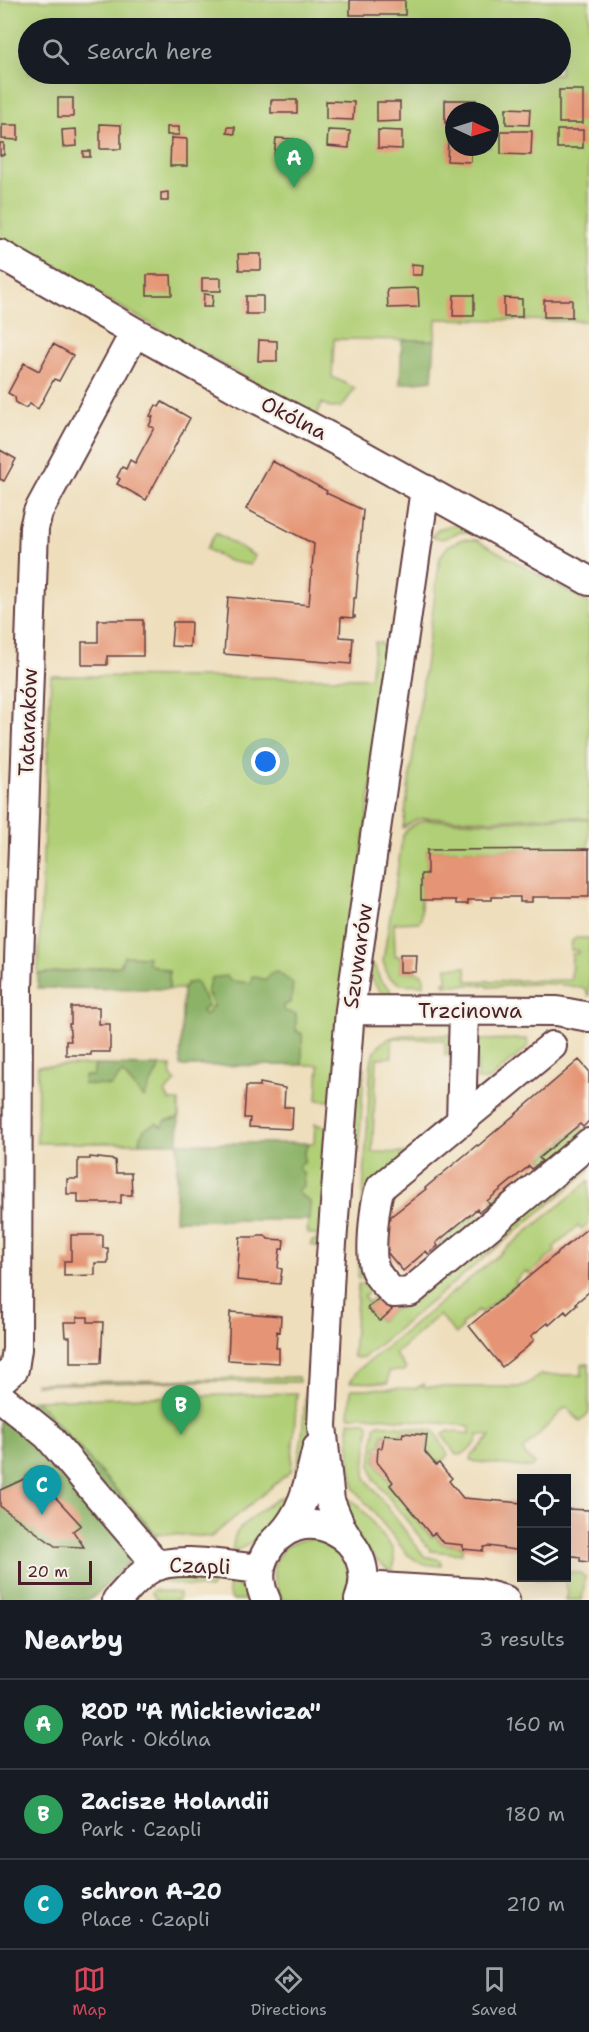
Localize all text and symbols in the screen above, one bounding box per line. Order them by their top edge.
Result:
search box [18,18,571,84]
icon: search [39,35,72,68]
text: Search here [87,37,213,66]
north arrow [445,102,499,156]
pin: A [274,138,314,188]
street label: Okólna [256,389,332,447]
street label: Tataraków [12,668,44,776]
your location [251,747,280,776]
street label: Szuwarów [337,902,379,1010]
street label: Trzcinowa [418,997,522,1025]
pin: B [162,1386,201,1435]
pin: C [22,1466,62,1515]
map controls [517,1474,571,1582]
button: locate [517,1474,571,1528]
button: layers [517,1528,571,1582]
street label: Czapli [169,1551,231,1581]
scale bar [18,1558,92,1586]
text: 20 m [27,1561,68,1582]
text: Nearby [24,1622,123,1657]
text: 3 results [479,1626,565,1652]
text: ROD "A Mickiewicza" [81,1697,321,1726]
text: A [36,1711,51,1737]
text: 160 m [506,1711,565,1737]
text: Park · Okólna [81,1726,211,1752]
text: Zacisze Holandii [81,1787,269,1816]
text: B [37,1801,50,1827]
text: 180 m [505,1801,565,1827]
text: Park · Czapli [81,1816,202,1842]
text: schron A-20 [81,1877,222,1906]
text: C [37,1891,50,1917]
text: 210 m [506,1891,565,1917]
text: Place · Czapli [81,1906,210,1932]
tab: Map [72,1963,106,2020]
tab: Directions [251,1963,327,2020]
tab: Saved [471,1963,517,2020]

